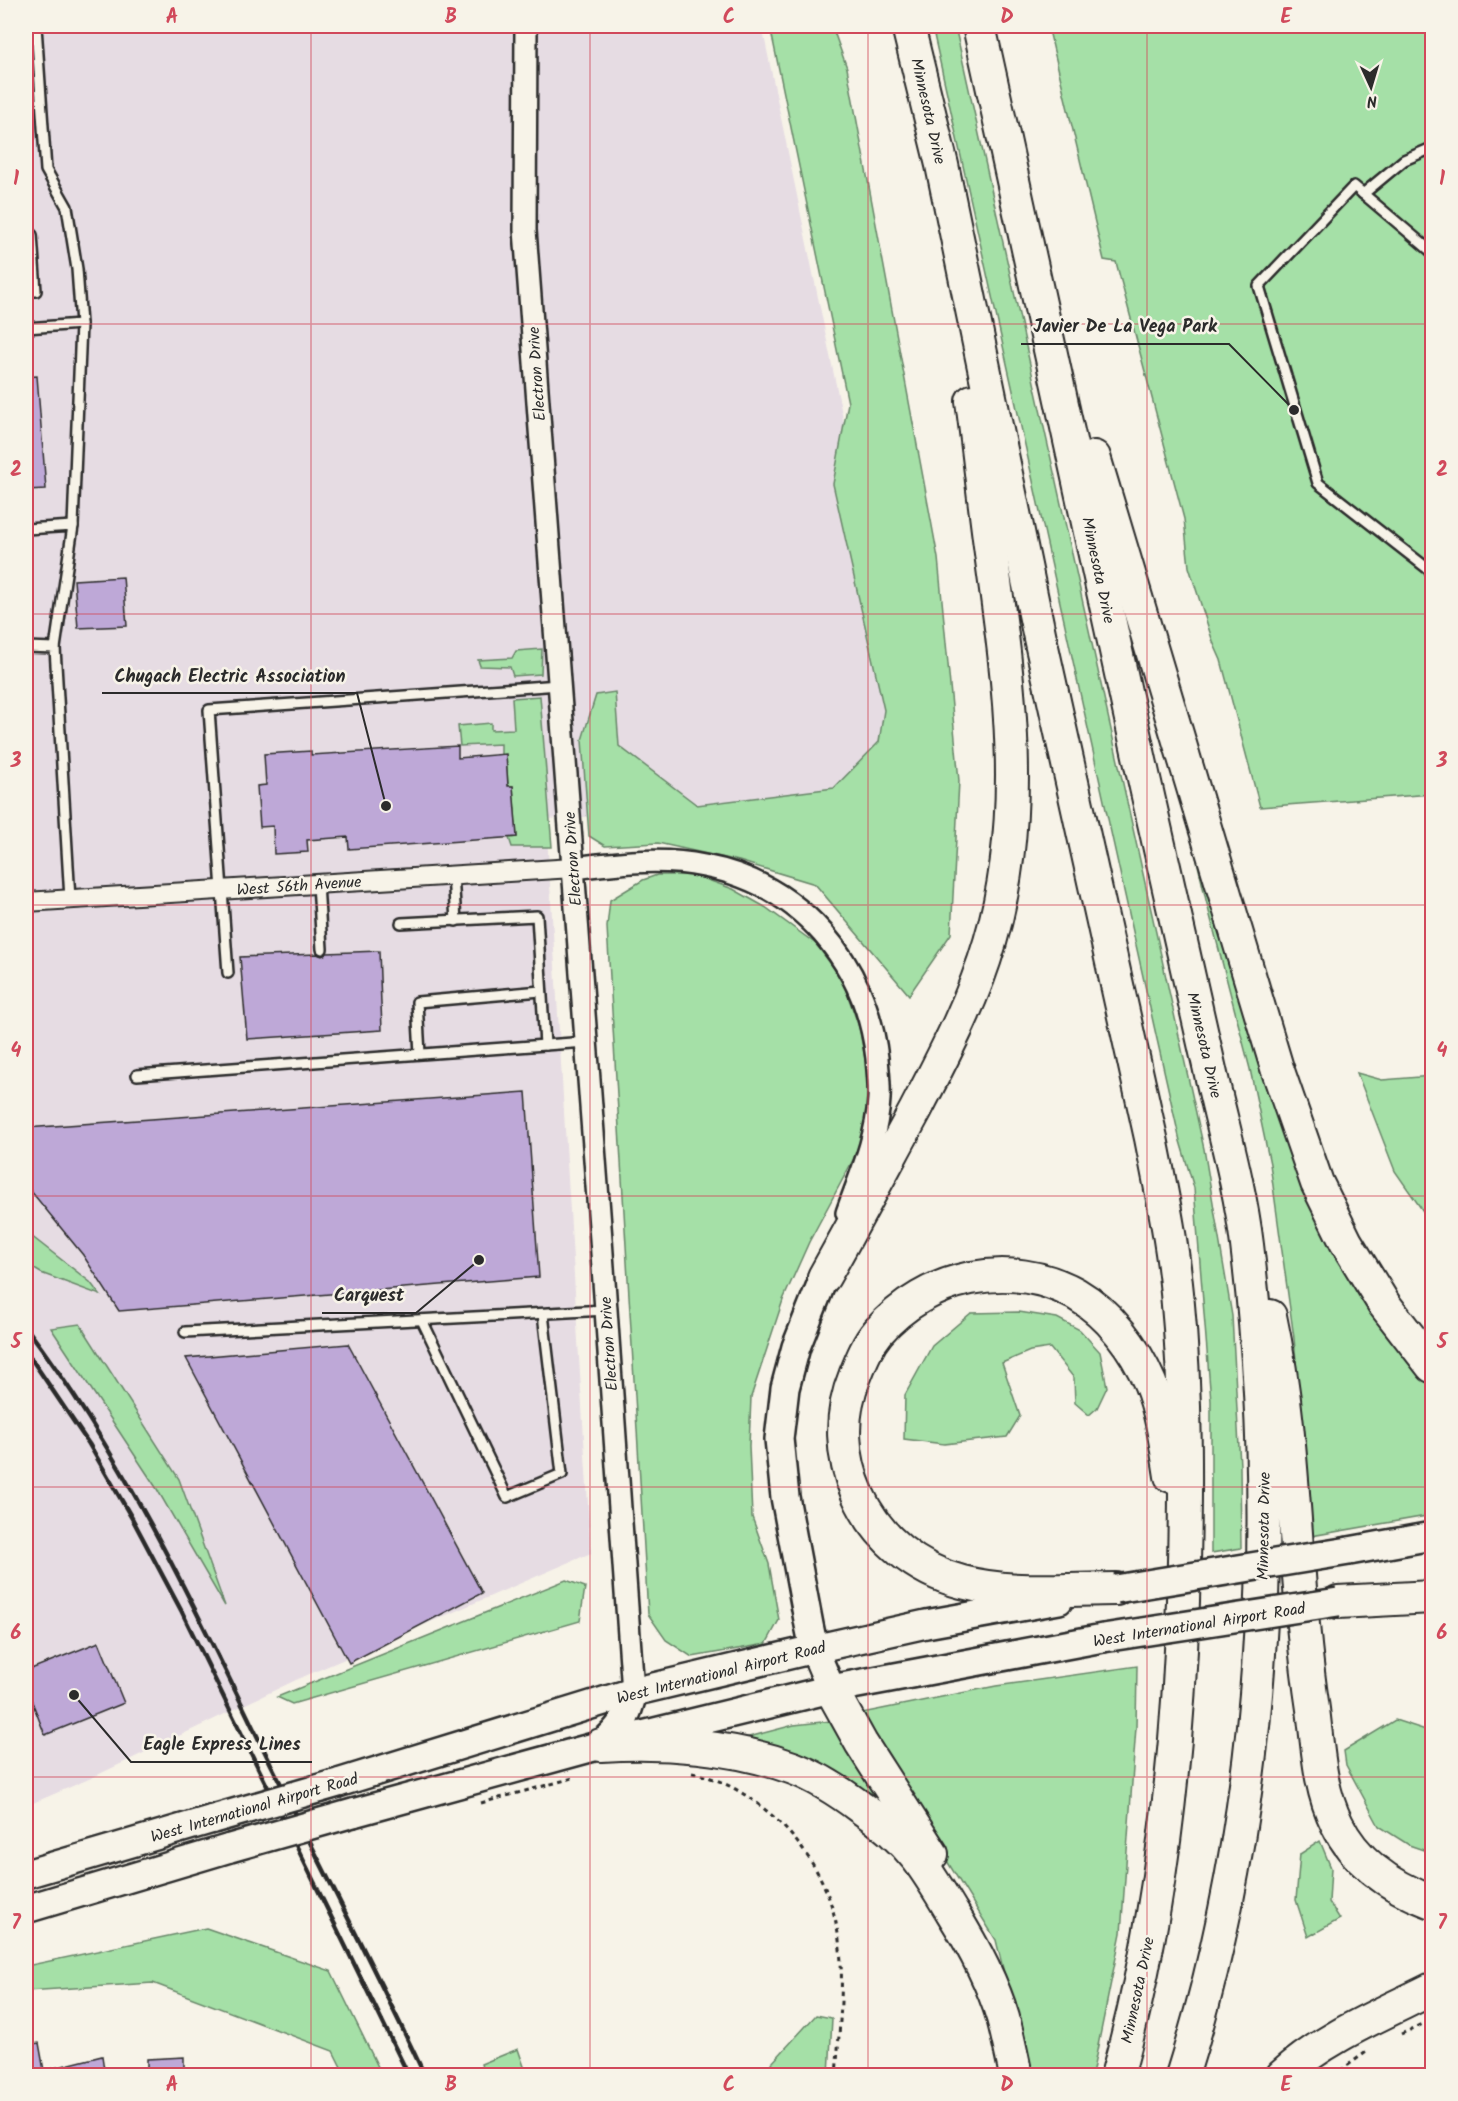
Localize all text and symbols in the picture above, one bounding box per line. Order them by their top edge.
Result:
text: A [166,2,178,34]
text: B [445,2,457,34]
text: C [723,2,735,34]
text: D [1000,2,1014,34]
text: E [1280,2,1292,34]
street label: Minnesota Drive [903,56,952,167]
north arrow [1341,57,1401,117]
text: N [1366,88,1378,113]
text: 1 [13,164,19,196]
text: 1 [1439,164,1445,196]
callout: Javier De La Vega Park [1021,308,1229,344]
text: Javier De La Vega Park [1033,313,1218,342]
street label: Electron Drive [522,326,553,422]
text: 2 [10,455,22,487]
text: 2 [1436,455,1448,487]
street label: Minnesota Drive [1074,515,1121,626]
callout: Chugach Electric Association [102,657,357,693]
text: Chugach Electric Association [114,663,346,692]
text: 3 [10,746,22,778]
text: 3 [1436,746,1448,778]
street label: Electron Drive [558,811,589,907]
street label: West 56th Avenue [236,870,362,903]
street label: Minnesota Drive [1179,990,1228,1101]
text: 4 [11,1036,22,1068]
text: 4 [1437,1036,1448,1068]
callout: Carquest [322,1277,416,1313]
text: Carquest [334,1282,405,1311]
street label: Electron Drive [594,1296,625,1392]
text: 5 [10,1327,23,1359]
text: 5 [1436,1327,1449,1359]
street label: Minnesota Drive [1251,1472,1278,1580]
street label: West International Airport Road [1091,1596,1308,1655]
text: 6 [11,1618,22,1650]
text: 6 [1437,1618,1448,1650]
street label: West International Airport Road [614,1635,830,1712]
callout: Eagle Express Lines [131,1726,312,1762]
text: Eagle Express Lines [143,1731,301,1760]
street label: West International Airport Road [148,1767,362,1850]
text: 7 [11,1908,21,1940]
text: 7 [1437,1908,1447,1940]
street label: Minnesota Drive [1115,1935,1162,2046]
text: A [166,2070,178,2101]
text: B [445,2070,457,2101]
text: C [723,2070,735,2101]
text: D [1000,2070,1014,2101]
text: E [1280,2070,1292,2101]

